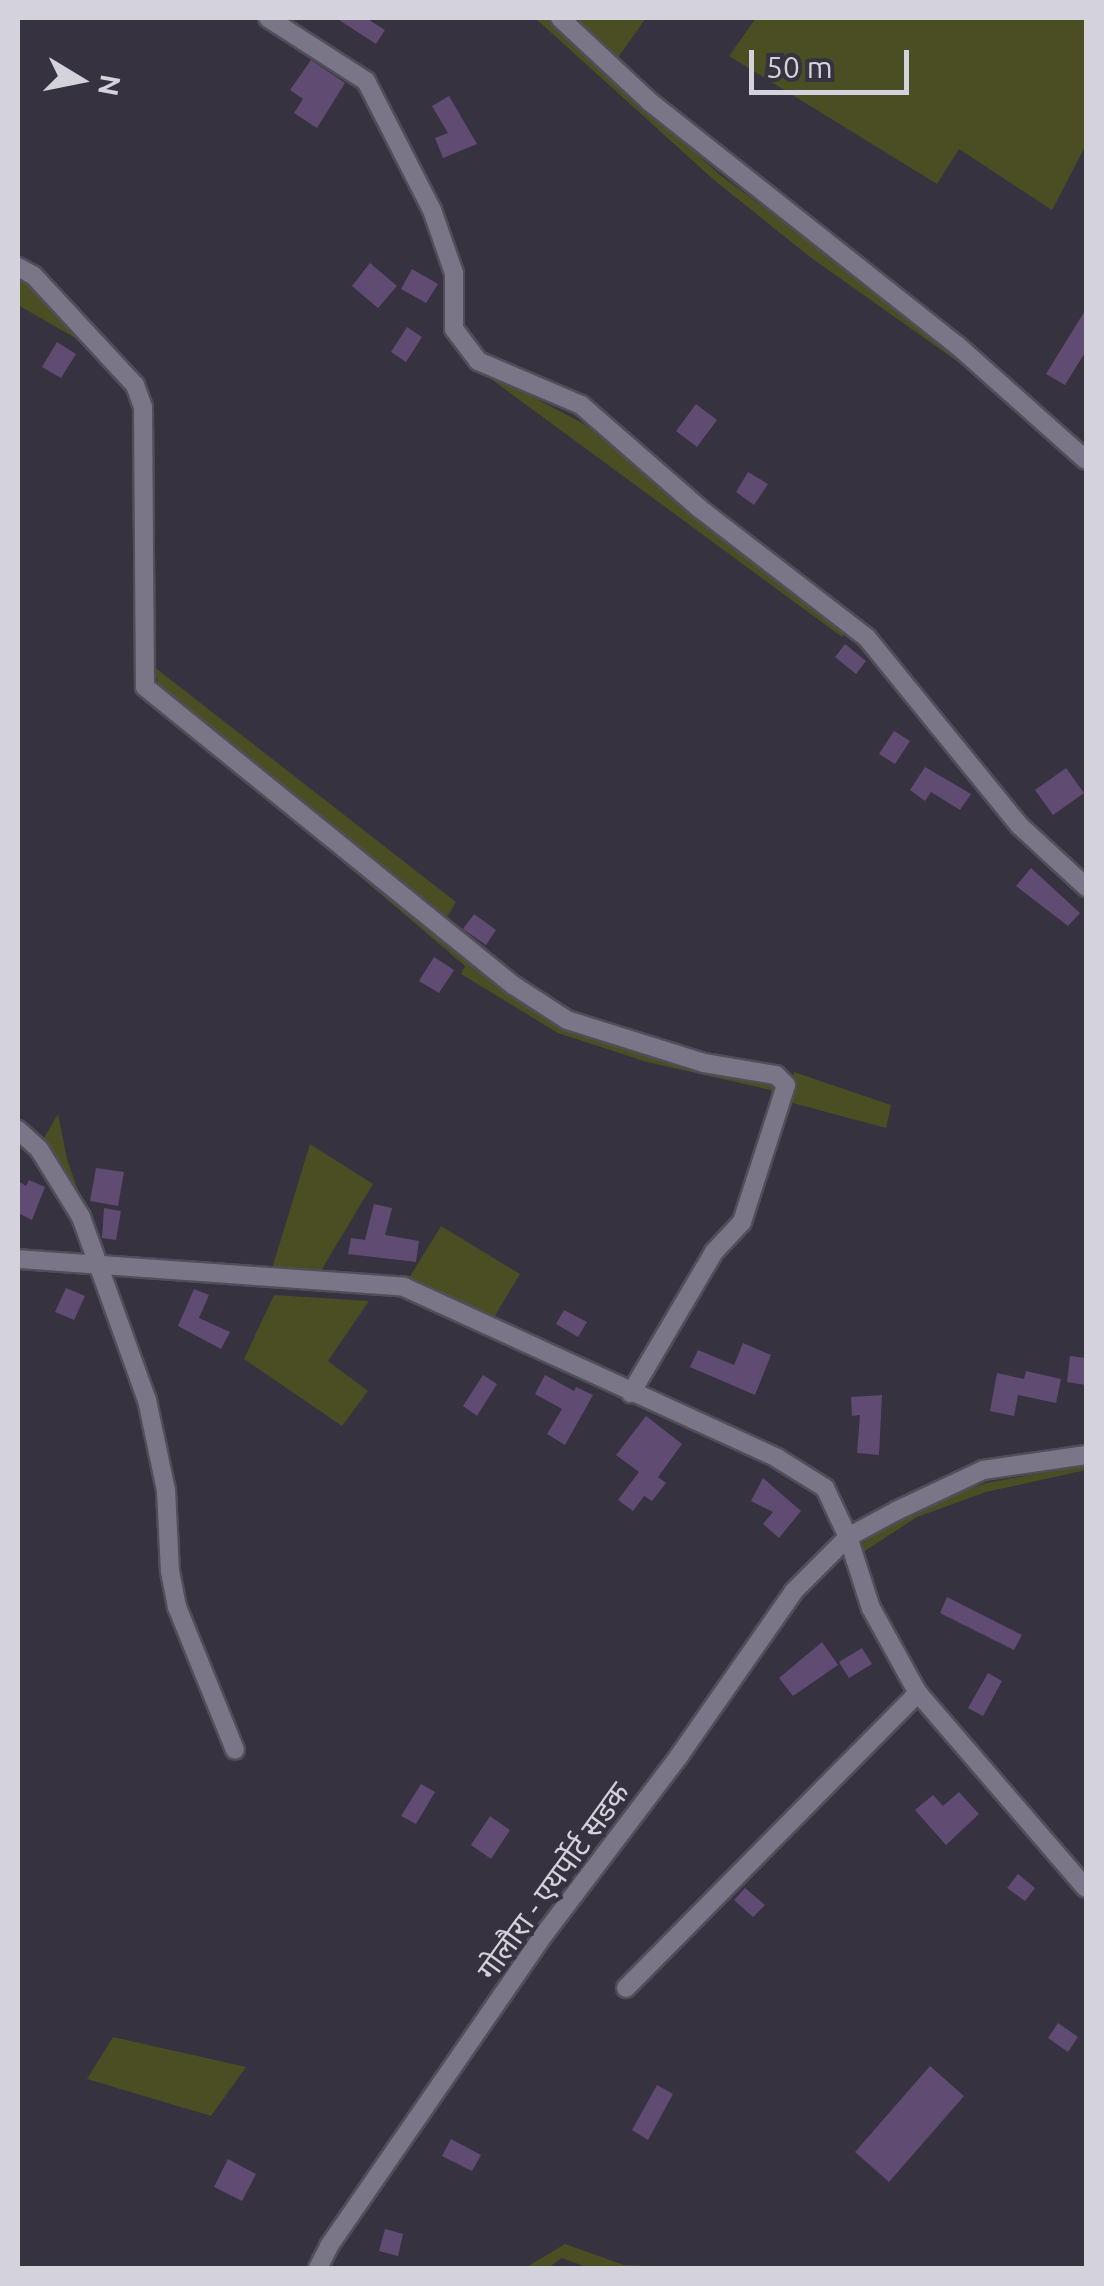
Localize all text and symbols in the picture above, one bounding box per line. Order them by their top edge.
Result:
north arrow [30,30,130,130]
scale bar [754,30,914,92]
text: 50 m [766,50,833,84]
text: N [93,72,127,98]
street label: गोलौरा - एयर्पोर्ट सडक [469,1775,637,1987]

